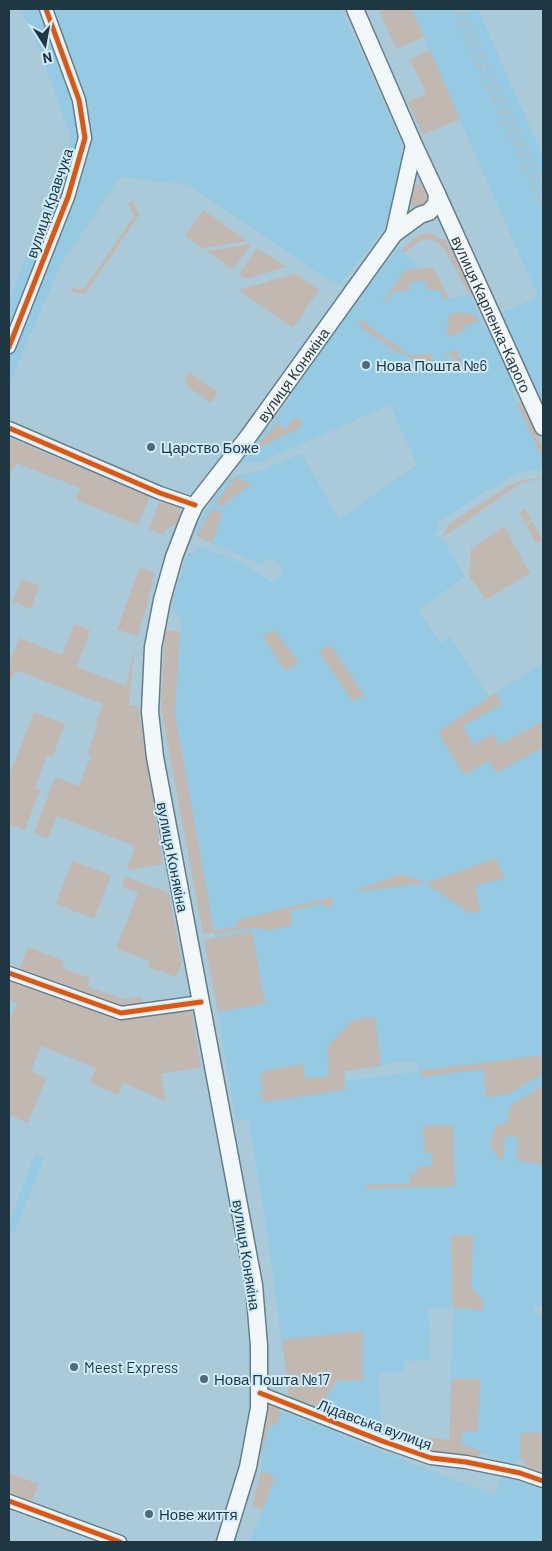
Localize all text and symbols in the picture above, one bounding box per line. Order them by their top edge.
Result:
north arrow [20,20,70,70]
text: N [41,49,54,67]
street label: вулиця Кравчука [22,145,76,260]
street label: вулиця Карпенка-Карого [448,233,535,395]
street label: вулиця Конякіна [253,323,333,425]
place label: Нова Пошта №6 [376,356,487,374]
marker: Нова Пошта №6 [360,359,372,371]
place label: Царство Боже [161,438,259,456]
marker: Царство Боже [145,441,157,453]
street label: вулиця Конякіна [154,800,193,914]
street label: вулиця Конякіна [229,1198,265,1312]
place label: Meest Express [84,1358,178,1376]
marker: Meest Express [68,1361,80,1373]
place label: Нова Пошта №17 [214,1370,330,1388]
marker: Нова Пошта №17 [198,1373,210,1385]
street label: Лідавська вулиця [315,1395,435,1453]
place label: Нове життя [159,1505,238,1523]
marker: Нове життя [143,1508,155,1520]

